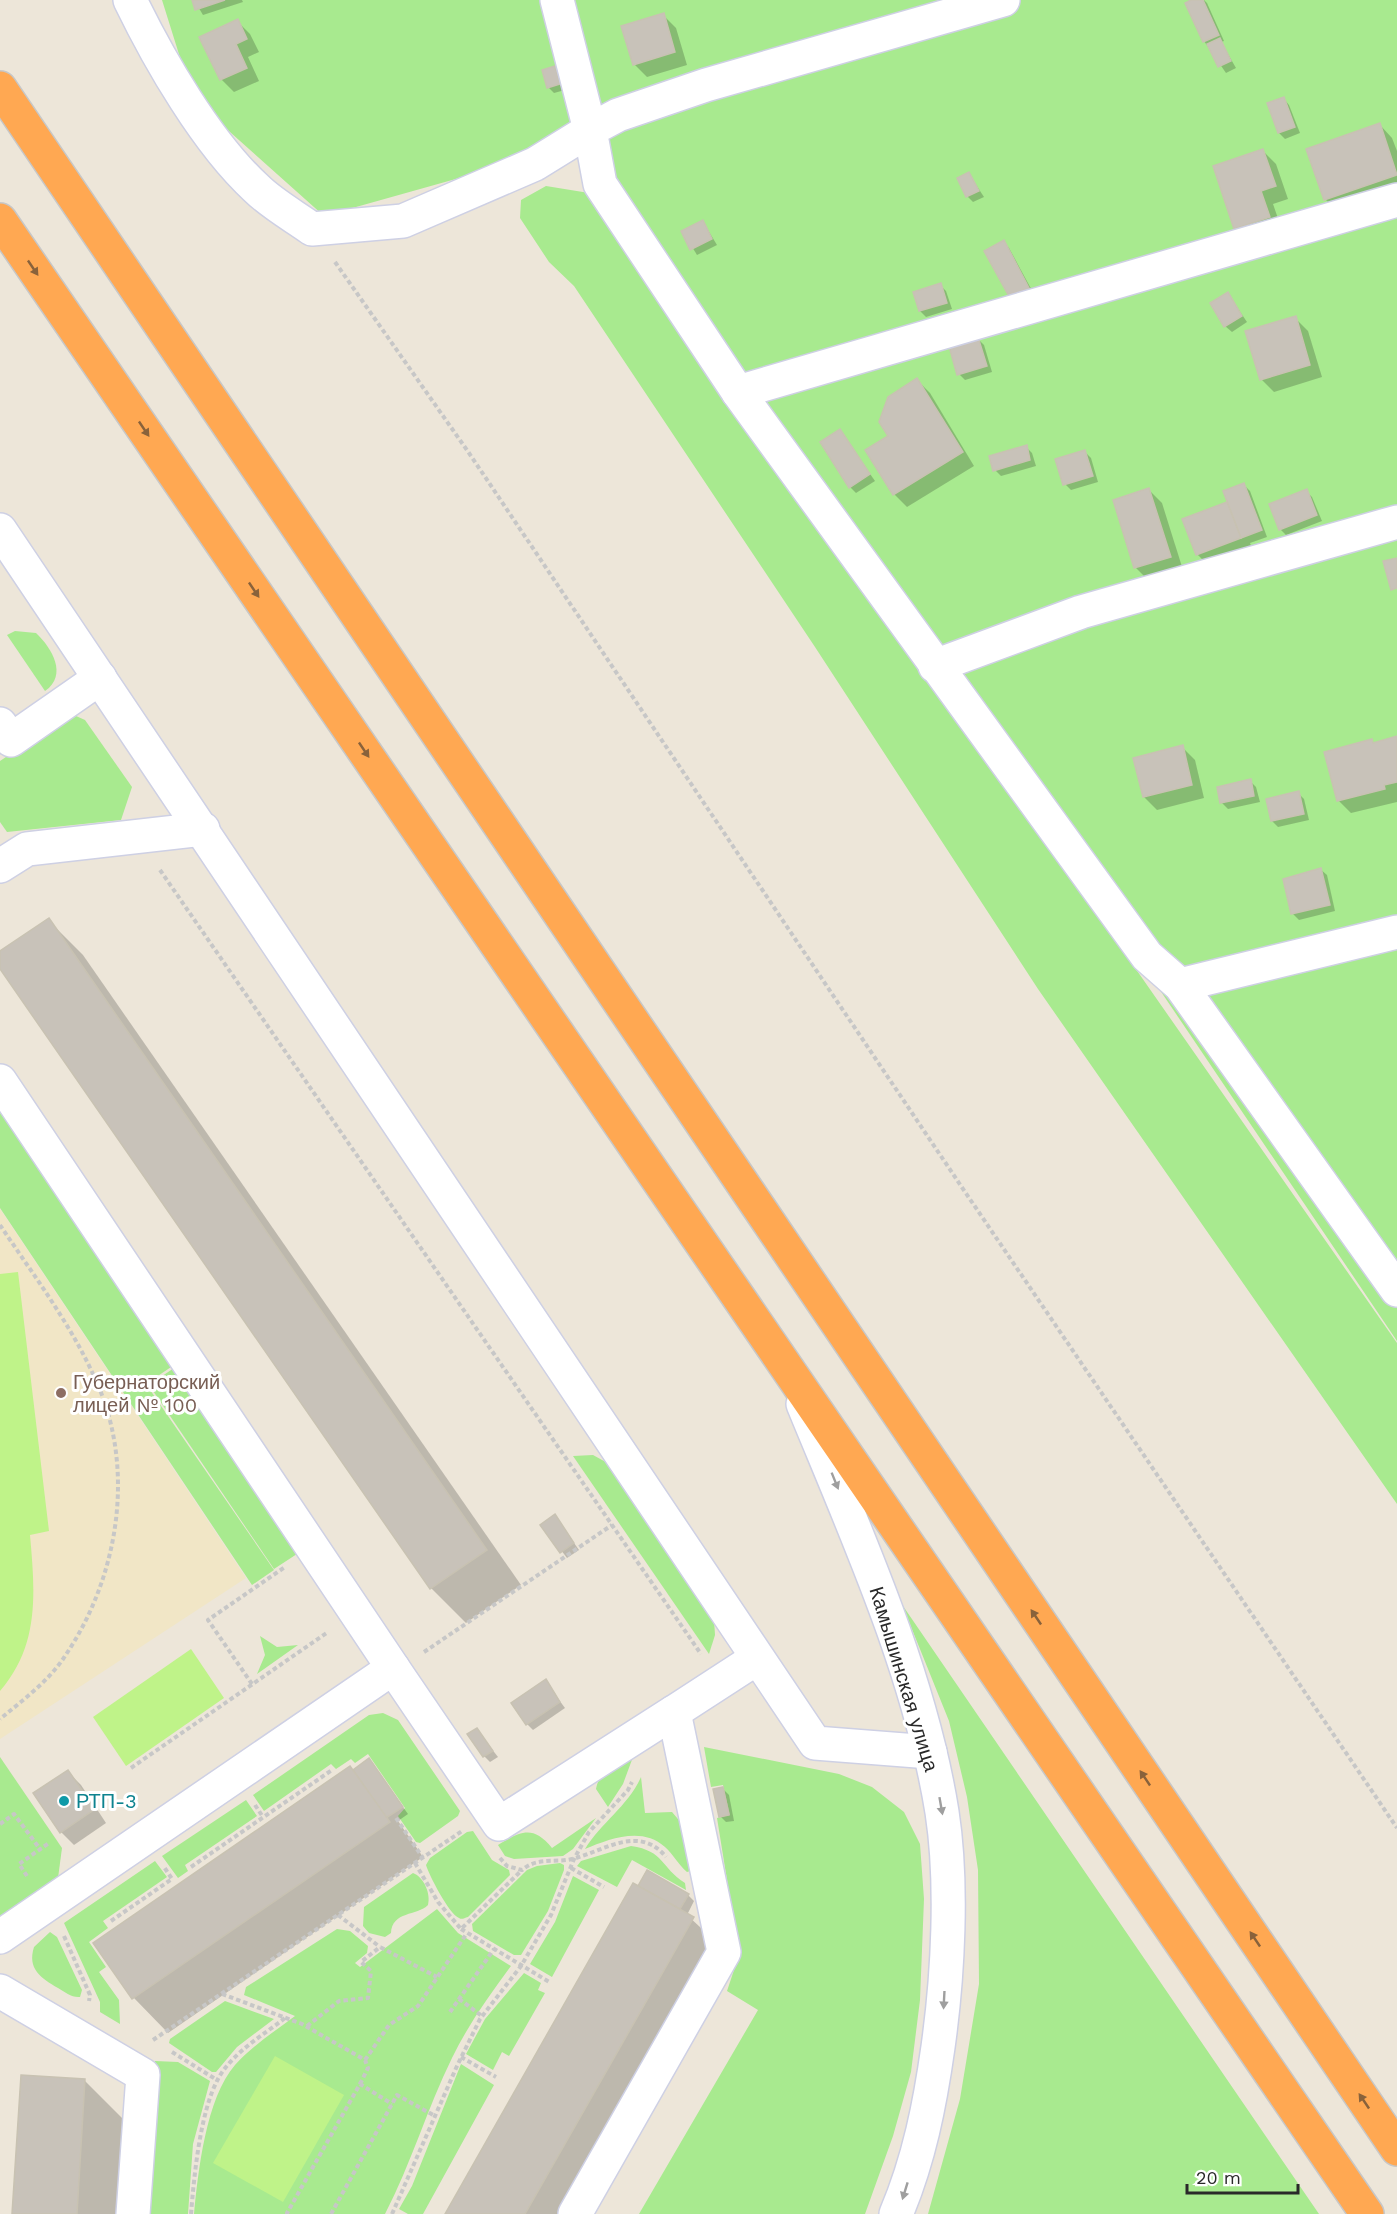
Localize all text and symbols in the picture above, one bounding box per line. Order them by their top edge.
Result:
one-way arrow [27,260,38,276]
one-way arrow [138,420,149,437]
one-way arrow [248,581,260,597]
one-way arrow [358,742,370,758]
place label: Губернаторский лицей № 100 [73,1370,220,1417]
marker: Губернаторский лицей № 100 [54,1386,68,1400]
one-way arrow [831,1472,840,1490]
street label: Камышинская улица [864,1584,944,1775]
one-way arrow [1030,1609,1042,1625]
one-way arrow [1140,1770,1151,1786]
place label: РТП-3 [76,1789,137,1813]
marker: РТП-3 [57,1794,71,1808]
one-way arrow [937,1796,946,1815]
one-way arrow [1249,1932,1261,1948]
one-way arrow [939,1991,948,2010]
one-way arrow [1359,2093,1370,2109]
scale bar [1187,2157,1298,2195]
text: 20 m [1196,2167,1241,2188]
one-way arrow [900,2182,909,2200]

